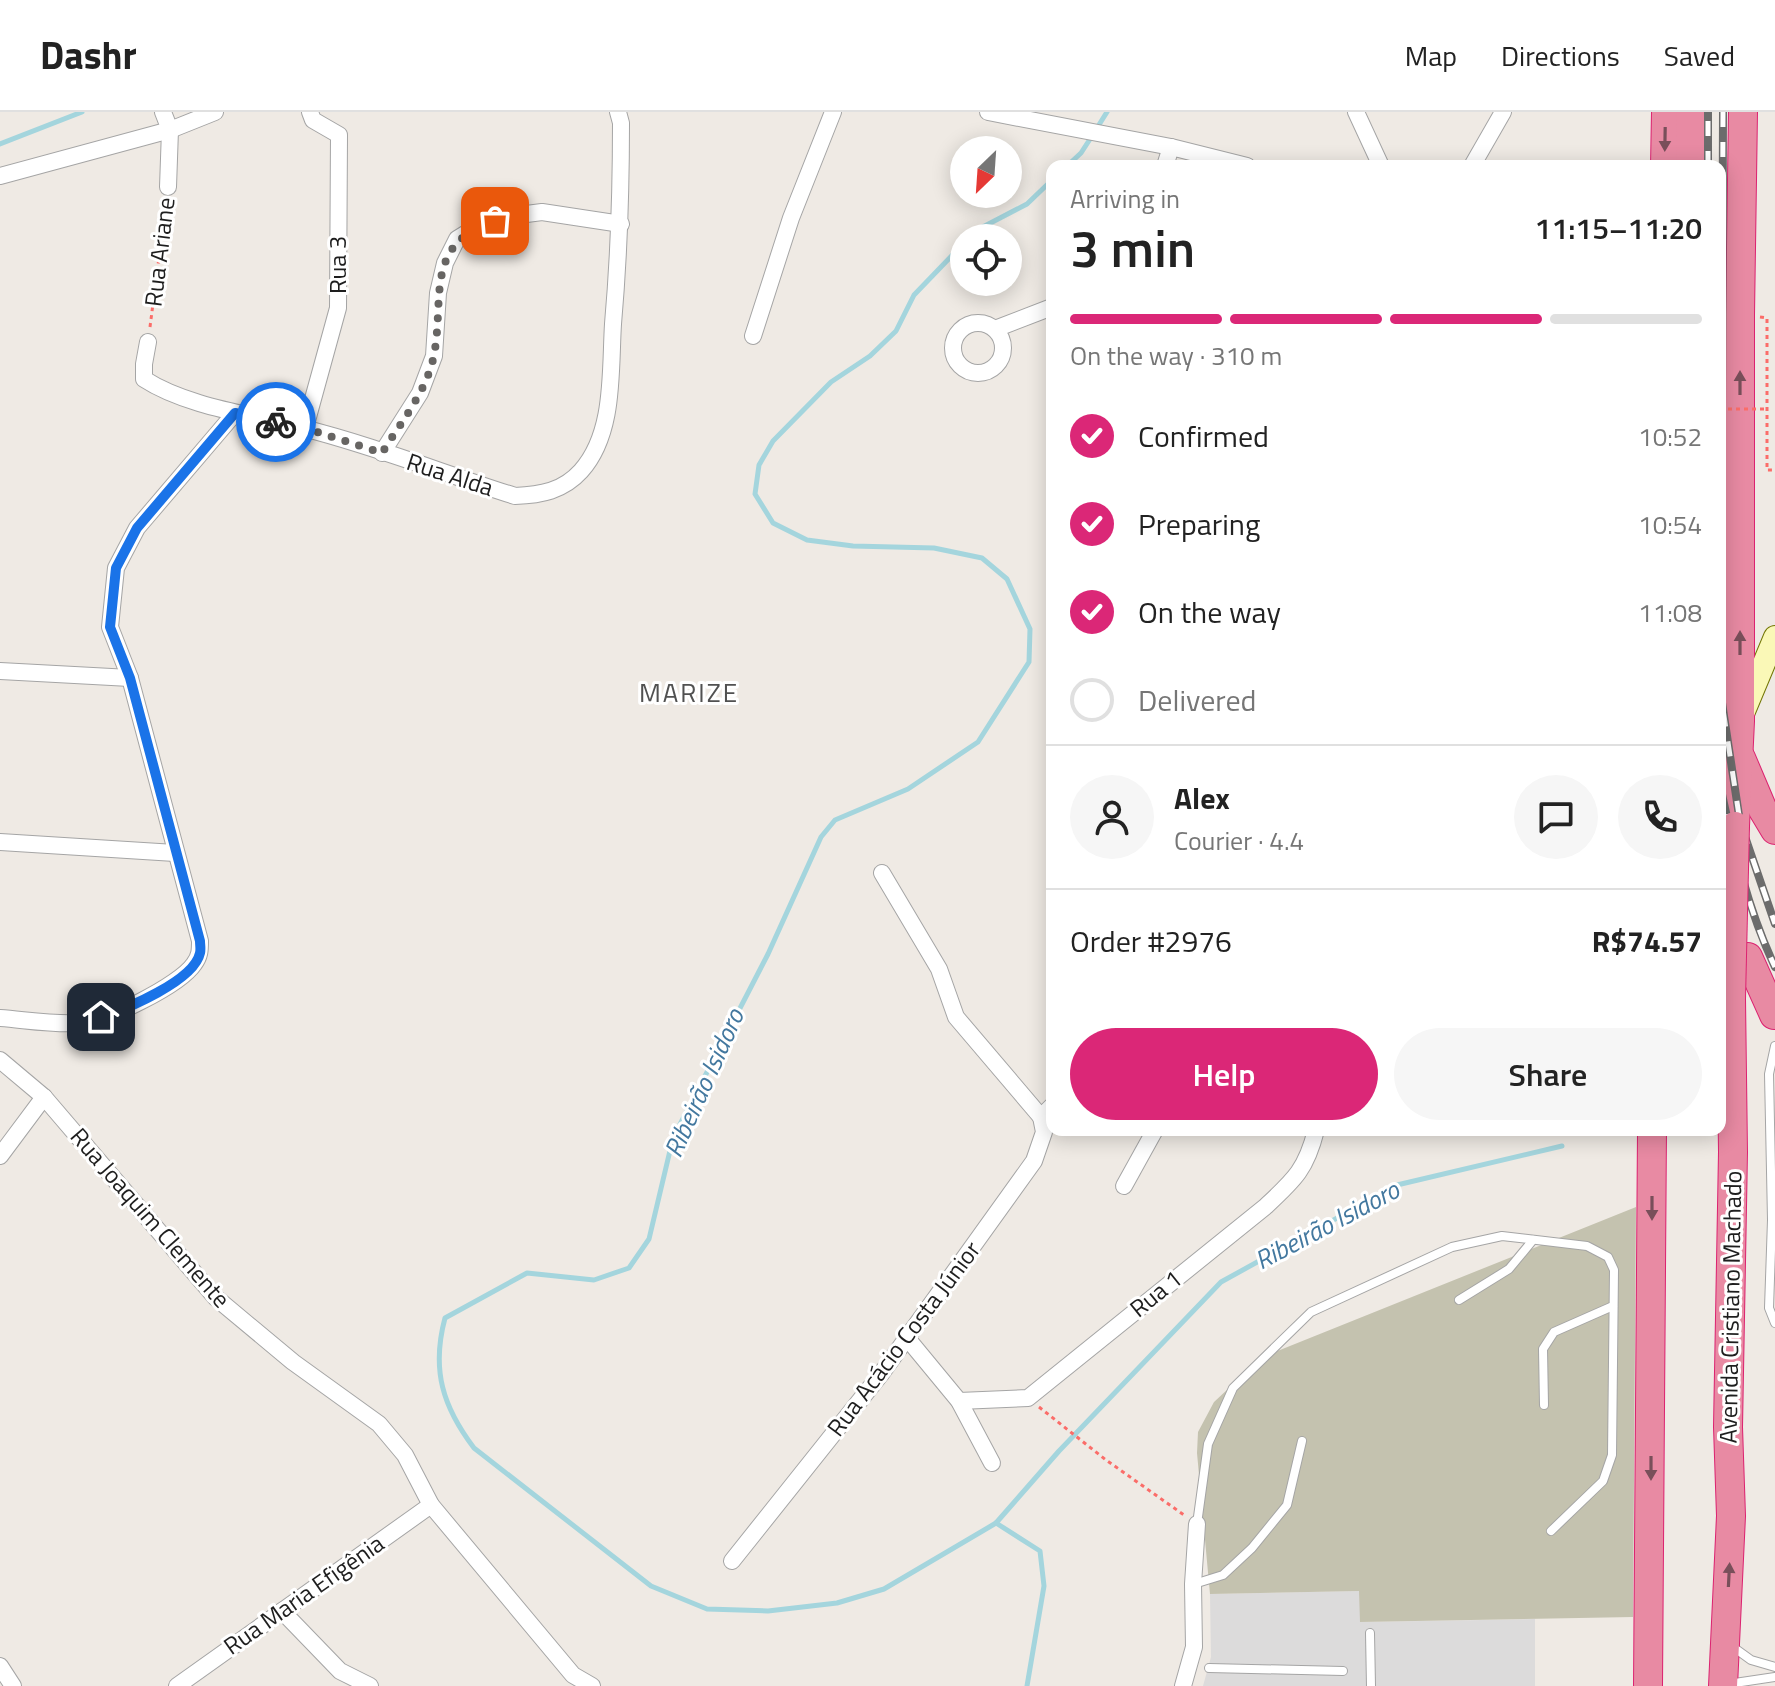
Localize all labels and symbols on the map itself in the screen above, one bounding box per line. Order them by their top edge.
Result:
one-way arrow [1659,127,1671,152]
north arrow [950,136,1022,208]
pin [461,187,529,255]
street label: Rua Ariane [134,195,184,308]
street label: Rua 3 [319,236,355,294]
one-way arrow [1734,370,1746,395]
courier [236,382,316,462]
street label: Rua Alda [402,443,498,505]
one-way arrow [1734,630,1746,655]
district label: MARIZE [639,673,739,712]
pin [67,983,135,1051]
water label: Ribeirão Isidoro [653,1001,754,1163]
street label: Rua Joaquim Clemente [62,1119,239,1315]
water label: Ribeirão Isidoro [1247,1169,1407,1279]
street label: Avenida Cristiano Machado [1710,1170,1750,1444]
one-way arrow [1646,1196,1658,1221]
street label: Rua Acácio Costa Júnior [818,1233,989,1444]
street label: Rua 1 [1121,1261,1189,1326]
one-way arrow [1645,1456,1657,1481]
street label: Rua Maria Efigênia [216,1525,391,1663]
one-way arrow [1722,1562,1735,1587]

